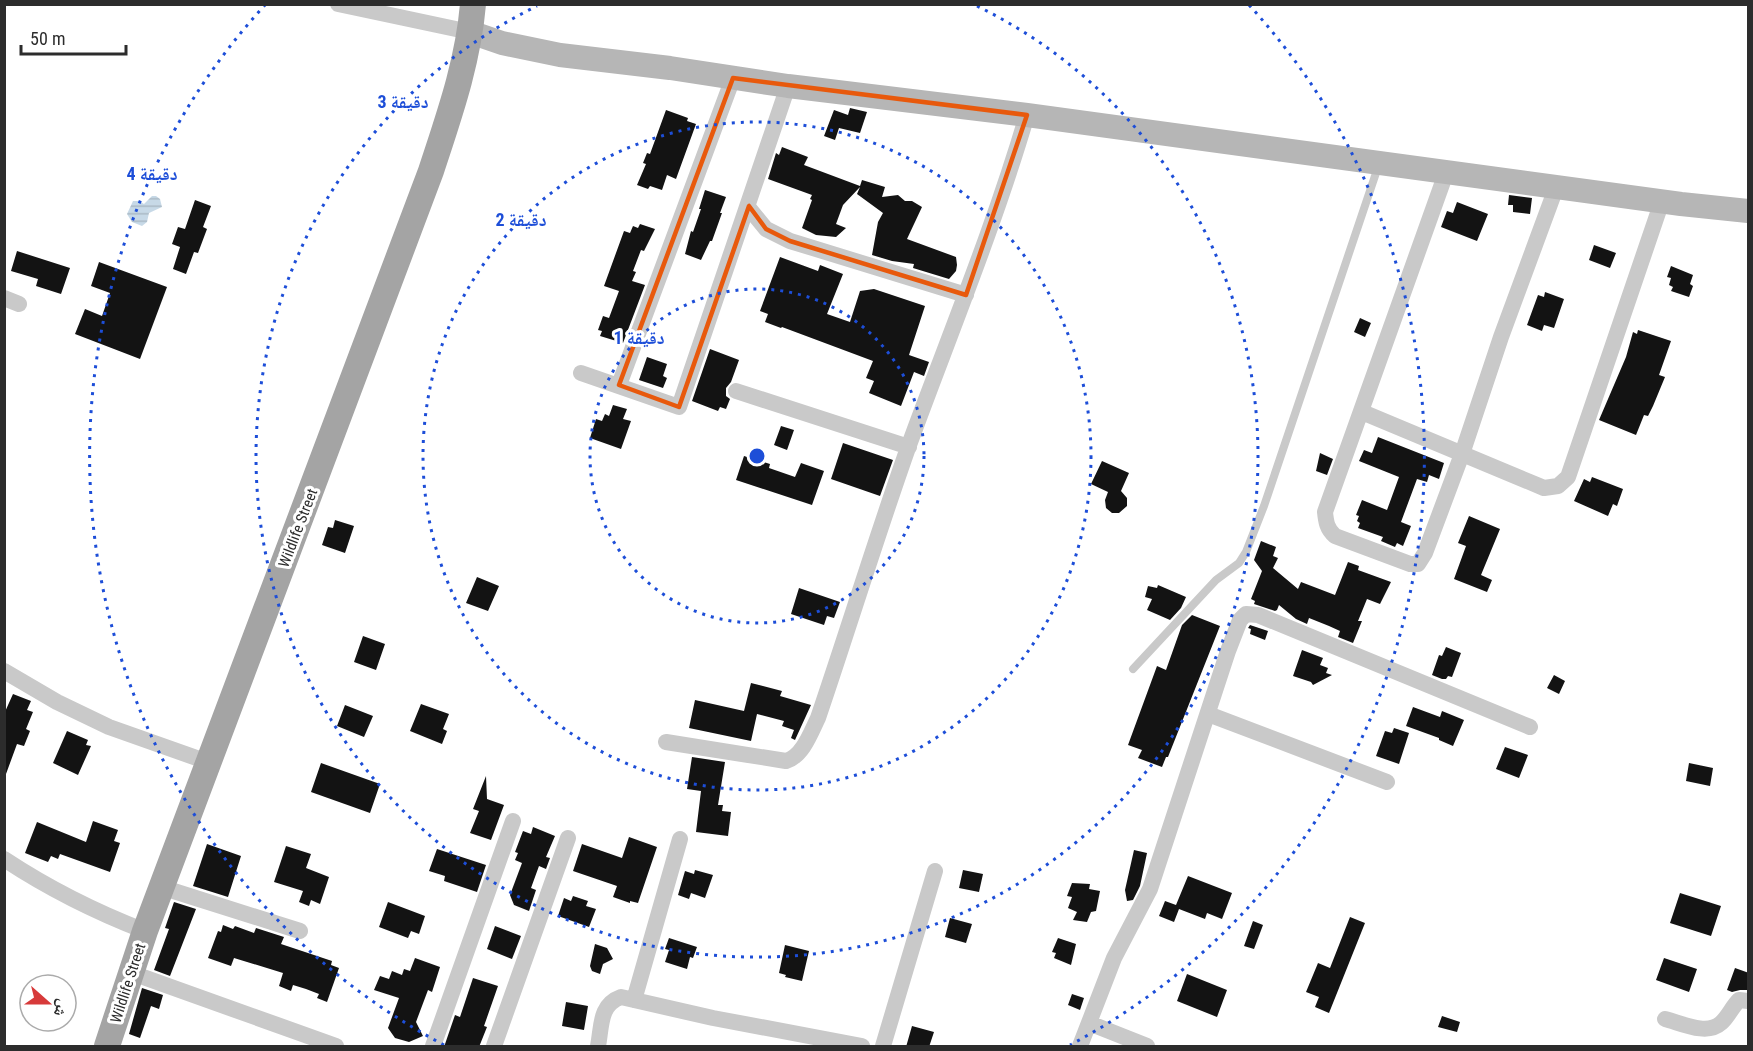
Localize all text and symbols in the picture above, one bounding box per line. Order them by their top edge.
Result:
scale bar [21,18,126,56]
text: 50 m [30,28,65,49]
text: 3 دقيقة [377,91,429,112]
text: 4 دقيقة [126,163,178,184]
text: 2 دقيقة [495,209,547,230]
text: 1 دقيقة [613,327,665,348]
centre of rings [747,446,767,466]
street label: Wildlife Street [275,486,321,570]
street label: Wildlife Street [107,941,149,1025]
north arrow [18,973,78,1033]
text: ش [50,997,73,1020]

